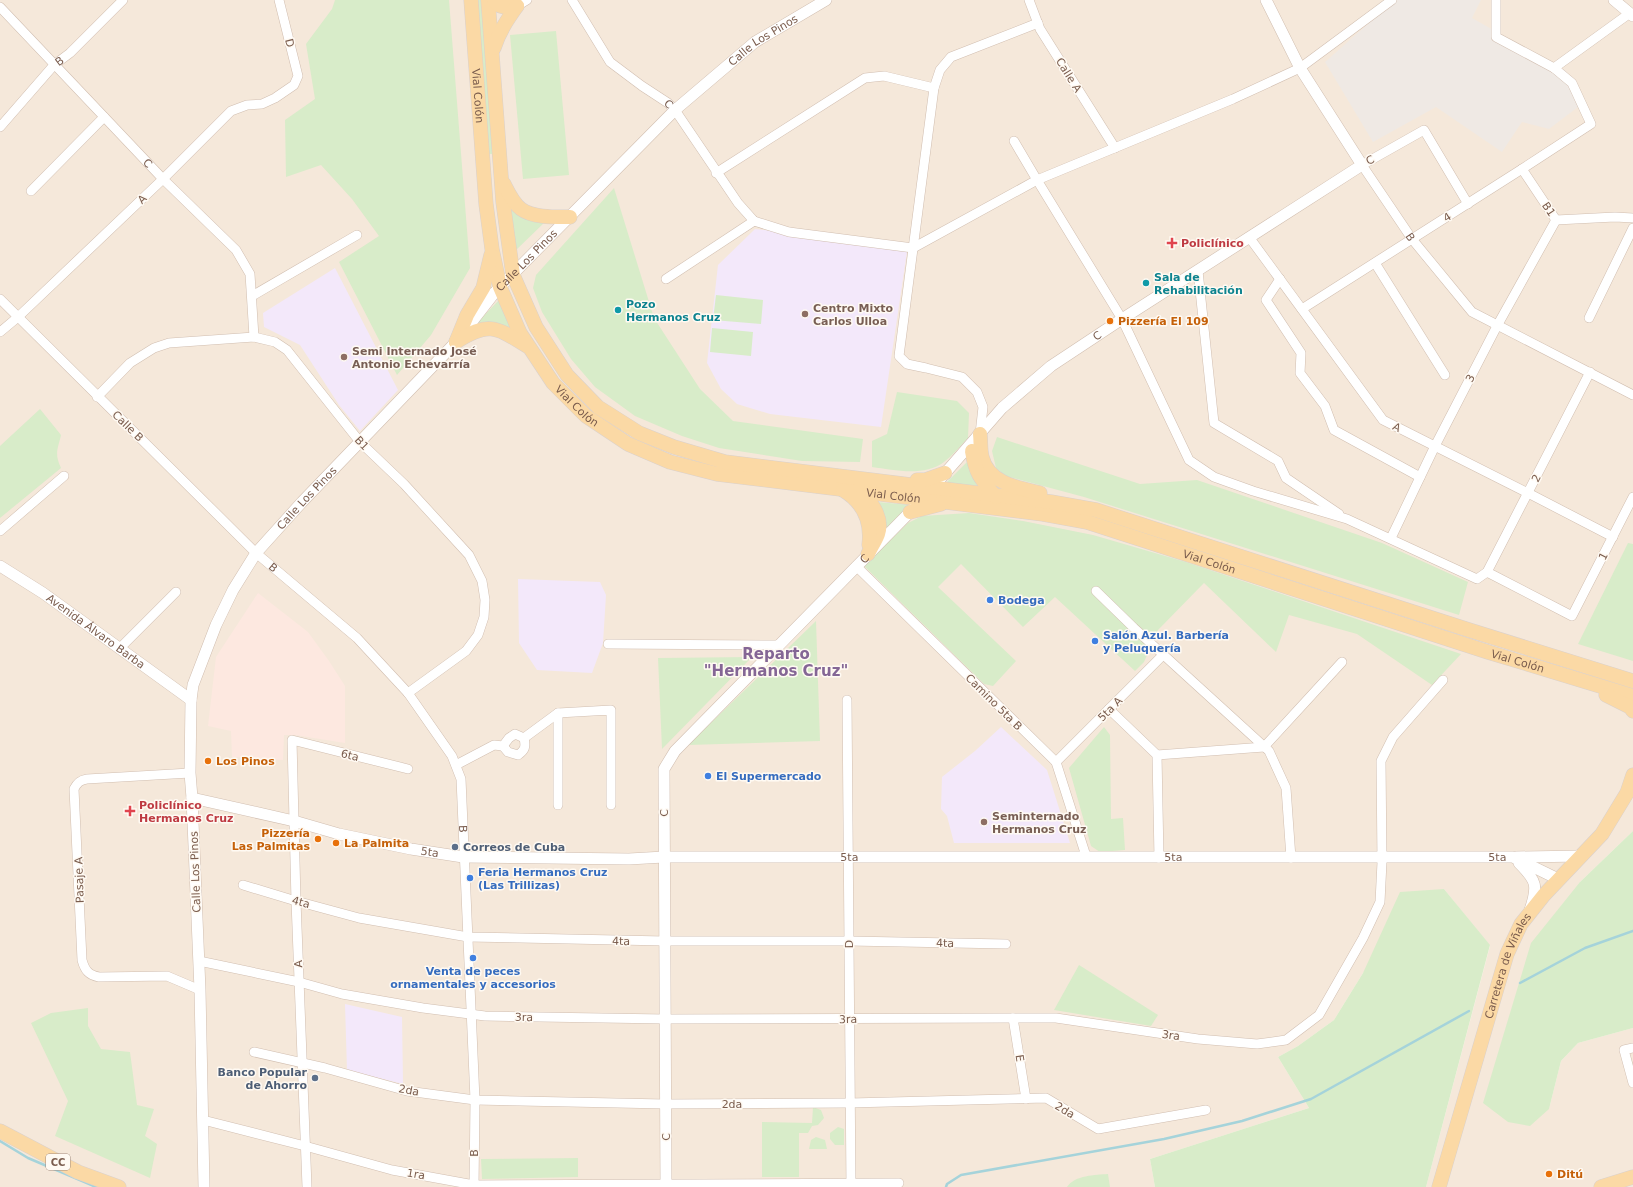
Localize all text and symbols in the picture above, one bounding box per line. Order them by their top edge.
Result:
street label: Calle Los Pinos [726,12,801,69]
street label: D [282,37,297,49]
street label: B [53,54,67,69]
street label: Calle A [1053,56,1084,95]
street label: Vial Colón [469,68,486,124]
street label: C [661,97,676,112]
street label: C [1364,153,1377,168]
street label: C [140,156,155,171]
street label: A [135,192,150,207]
street label: B1 [1539,200,1558,219]
street label: 4 [1441,210,1454,225]
street label: Calle Los Pinos [493,227,560,294]
street label: B [1403,230,1418,244]
marker: Policlínico [1166,237,1178,249]
place label: Policlínico [1181,237,1244,250]
place label: Sala de Rehabilitación [1154,271,1243,297]
marker: Sala de Rehabilitación [1141,278,1151,288]
place label: Pozo Hermanos Cruz [626,298,720,324]
place label: Centro Mixto Carlos Ulloa [813,302,894,328]
marker: Pozo Hermanos Cruz [613,305,623,315]
marker: Centro Mixto Carlos Ulloa [800,309,810,319]
place label: Pizzería El 109 [1118,315,1209,328]
marker: Pizzería El 109 [1105,316,1115,326]
street label: C [1091,328,1104,343]
place label: Semi Internado José Antonio Echevarría [352,345,477,371]
marker: Semi Internado José Antonio Echevarría [339,352,349,362]
street label: 3 [1463,372,1478,384]
street label: Vial Colón [552,383,601,430]
street label: Calle B [109,408,146,444]
street label: A [1391,420,1403,435]
street label: B1 [352,434,371,453]
street label: Calle Los Pinos [274,464,340,532]
street label: 2 [1529,472,1544,484]
street label: Vial Colón [865,486,921,506]
street label: Vial Colón [1181,548,1237,577]
street label: 1 [1596,550,1611,562]
street label: C [857,551,872,566]
street label: B [266,560,280,575]
street label: Avenida Álvaro Barba [44,592,147,672]
place label: Bodega [998,594,1045,607]
marker: Bodega [985,595,995,605]
place label: Salón Azul. Barbería y Peluquería [1103,629,1229,655]
marker: Salón Azul. Barbería y Peluquería [1090,636,1100,646]
district label: Reparto "Hermanos Cruz" [704,645,848,680]
street label: Vial Colón [1489,647,1546,676]
street label: Camino 5ta B [963,671,1025,733]
street label: 5ta A [1095,694,1126,724]
street label: 6ta [340,747,360,764]
place label: Los Pinos [216,755,275,768]
marker: Los Pinos [203,756,213,766]
place label: El Supermercado [716,770,822,783]
marker: El Supermercado [703,771,713,781]
place label: Policlínico Hermanos Cruz [139,799,233,825]
marker: Policlínico Hermanos Cruz [124,805,136,817]
street label: C [658,809,671,817]
place label: Seminternado Hermanos Cruz [992,810,1086,836]
marker: Seminternado Hermanos Cruz [979,817,989,827]
street label: B [456,825,469,833]
place label: Pizzería Las Palmitas [232,827,310,853]
street label: Calle Los Pinos [188,831,203,913]
marker: Pizzería Las Palmitas [313,834,323,844]
place label: La Palmita [344,837,409,850]
marker: La Palmita [331,838,341,848]
place label: Correos de Cuba [463,841,565,854]
marker: Correos de Cuba [450,842,460,852]
street label: 5ta [420,845,440,860]
street label: 5ta [840,851,858,864]
street label: 5ta [1164,851,1182,864]
street label: 5ta [1488,851,1506,864]
street label: Pasaje A [72,856,87,903]
place label: Feria Hermanos Cruz (Las Trillizas) [478,866,607,892]
marker: Feria Hermanos Cruz (Las Trillizas) [465,873,475,883]
street label: 4ta [290,894,311,911]
street label: Carretera de Viñales [1482,910,1534,1020]
street label: 4ta [612,935,630,948]
street label: 4ta [936,937,954,950]
street label: D [843,940,856,948]
marker: Venta de peces ornamentales y accesorios [468,953,478,963]
street label: A [292,960,305,968]
place label: Venta de peces ornamentales y accesorios [390,965,556,991]
street label: 3ra [515,1011,533,1024]
street label: 3ra [839,1013,857,1026]
street label: 3ra [1161,1028,1181,1043]
street label: E [1013,1054,1026,1063]
place label: Banco Popular de Ahorro [218,1066,308,1092]
marker: Banco Popular de Ahorro [310,1073,320,1083]
street label: 2da [397,1082,420,1099]
street label: 2da [722,1098,742,1111]
street label: 2da [1053,1100,1077,1121]
street label: C [660,1133,673,1141]
street label: B [468,1149,481,1157]
road number: CC [46,1154,70,1170]
street label: 1ra [406,1167,426,1182]
place label: Ditú [1557,1168,1583,1181]
marker: Ditú [1544,1169,1554,1179]

